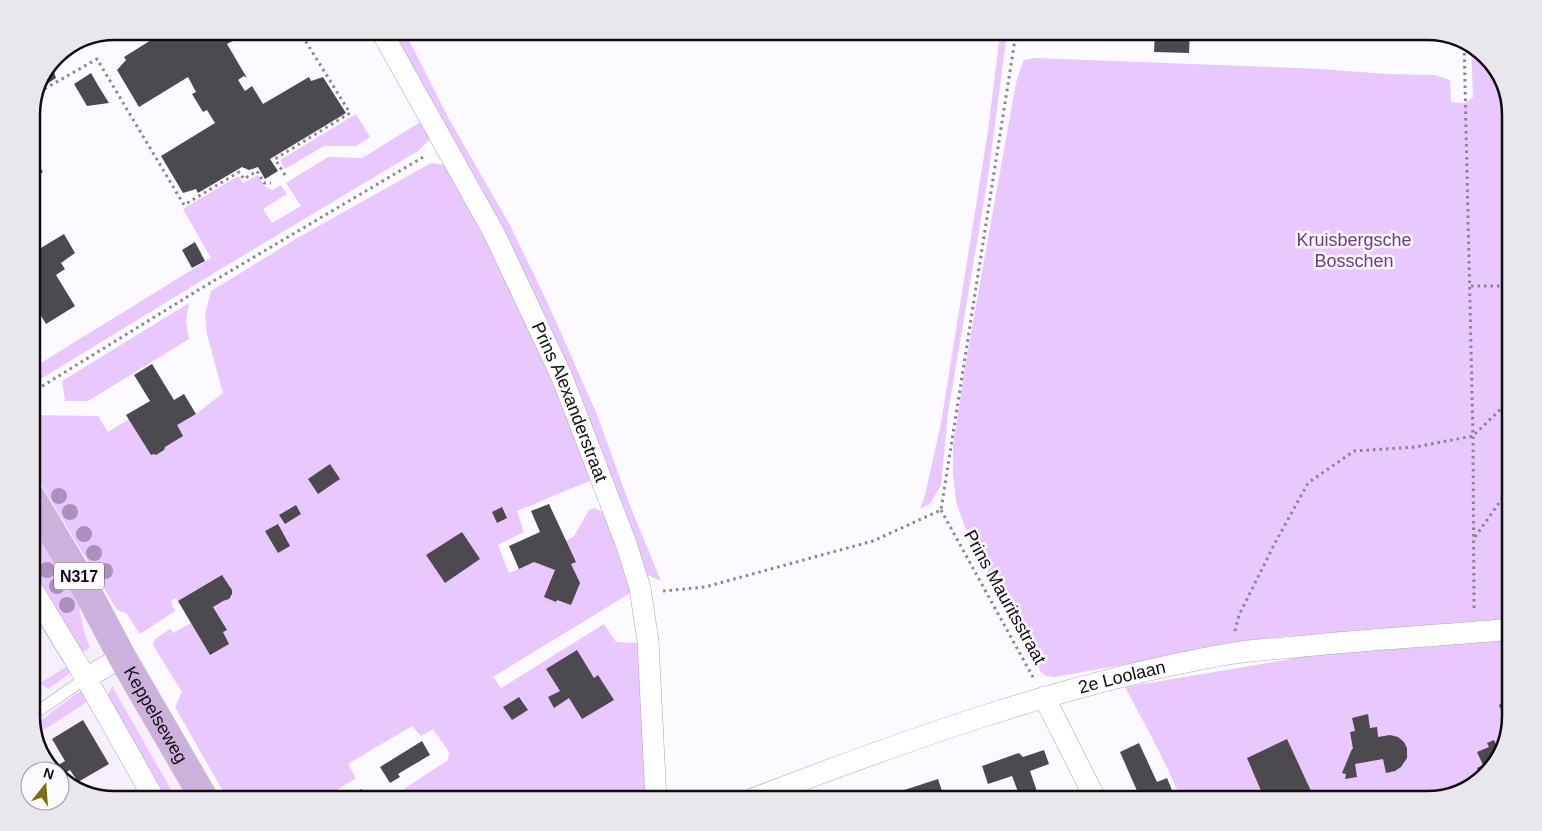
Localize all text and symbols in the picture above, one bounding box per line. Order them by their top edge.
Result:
park label: Kruisbergsche Bosschen [1296,230,1412,271]
street label: Prins Alexanderstraat [528,319,611,485]
street label: Prins Mauritsstraat [960,527,1050,667]
road number: N317 [54,562,104,590]
street label: 2e Loolaan [1076,657,1167,698]
street label: Keppelseweg [120,663,191,767]
north arrow [20,761,70,811]
text: N [42,764,56,783]

